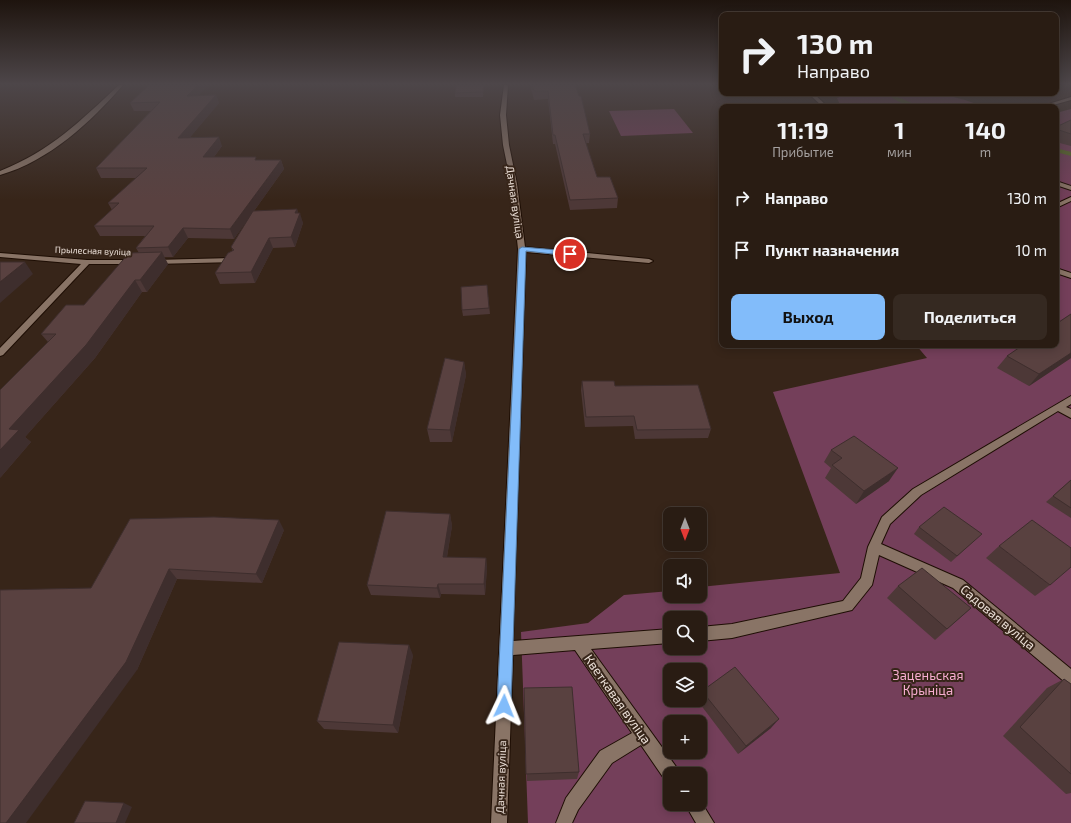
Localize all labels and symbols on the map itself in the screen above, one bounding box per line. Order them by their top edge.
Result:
street label: Дачная вуліца [503,165,527,239]
pin [553,237,587,271]
street label: Прылесная вуліца [55,244,131,258]
north arrow [663,507,707,551]
street label: Садовая вуліца [957,581,1039,653]
street label: Кветкавая вуліца [581,651,655,747]
park label: Заценьская Крыніца [893,667,963,698]
position arrow [483,685,525,727]
street label: Дачная вуліца [493,740,509,814]

